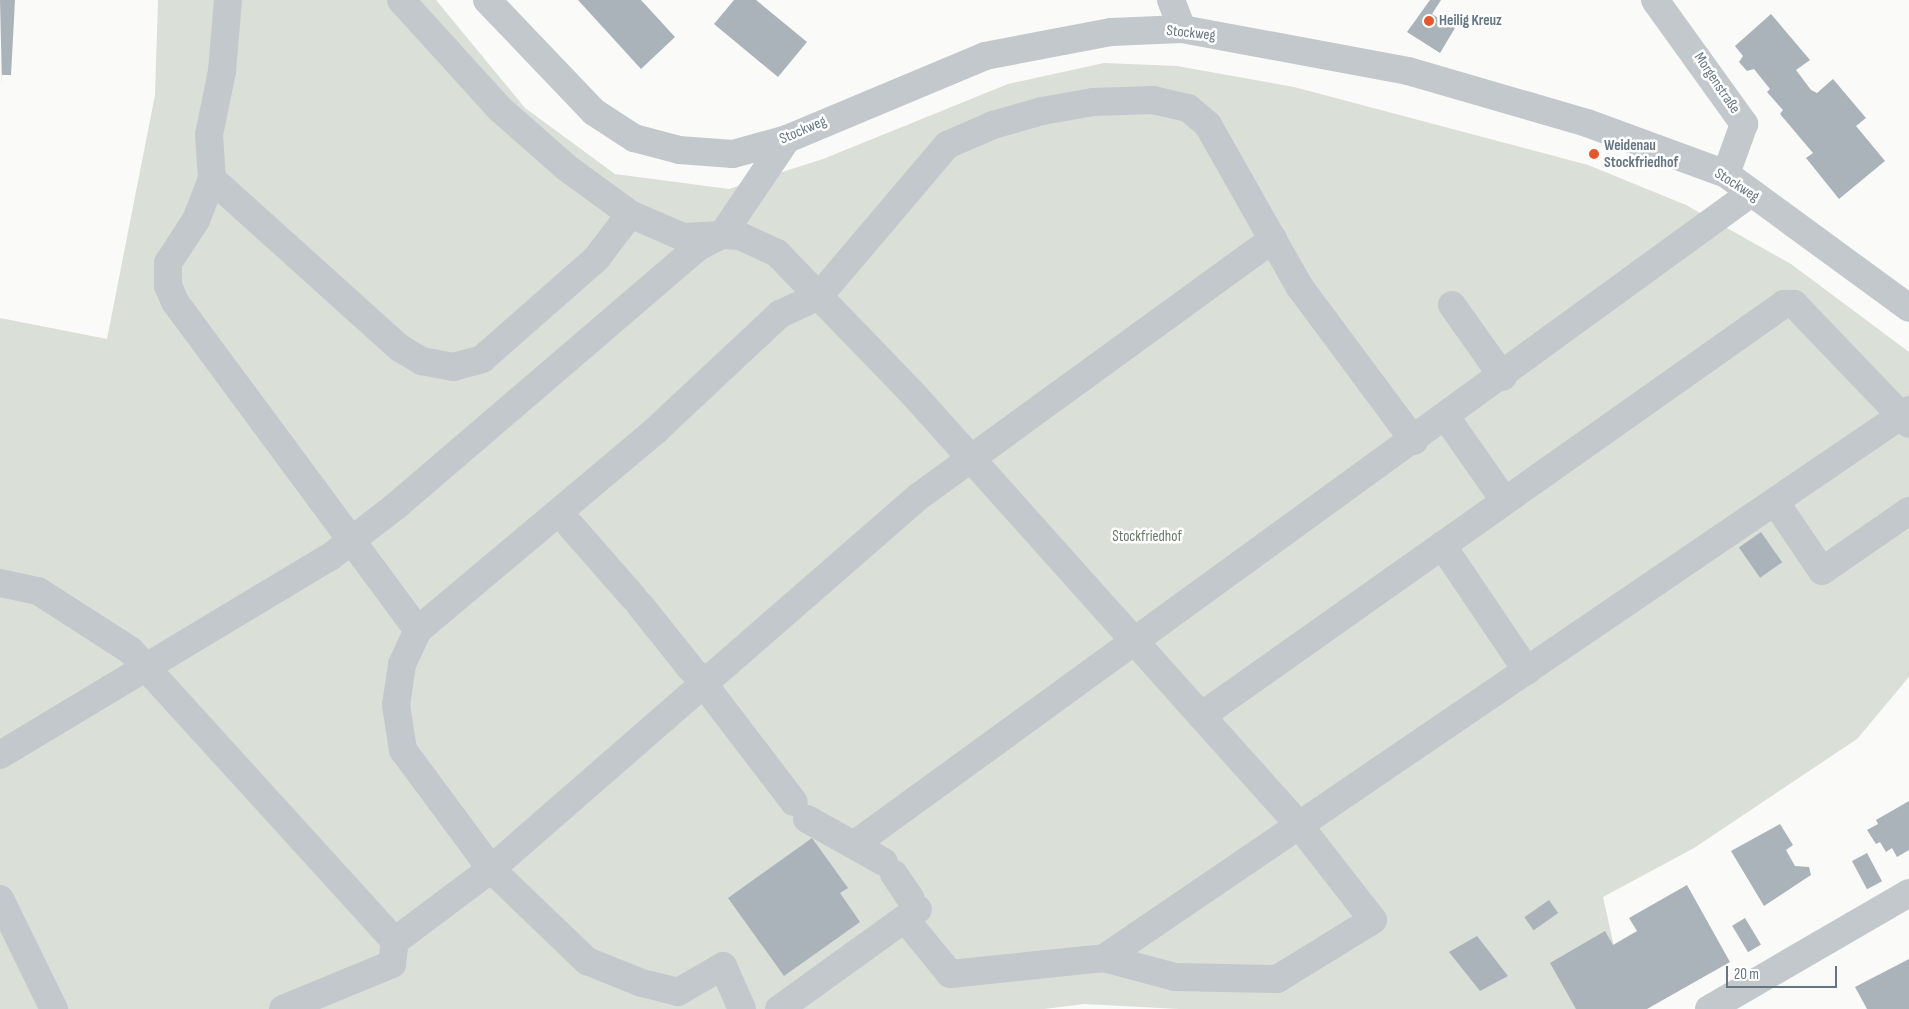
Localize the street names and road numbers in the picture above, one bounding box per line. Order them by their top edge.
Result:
street label: Stockweg [1166,21,1216,45]
street label: Morgenstraße [1690,49,1744,117]
street label: Stockweg [777,112,829,148]
street label: Stockweg [1711,164,1763,206]

